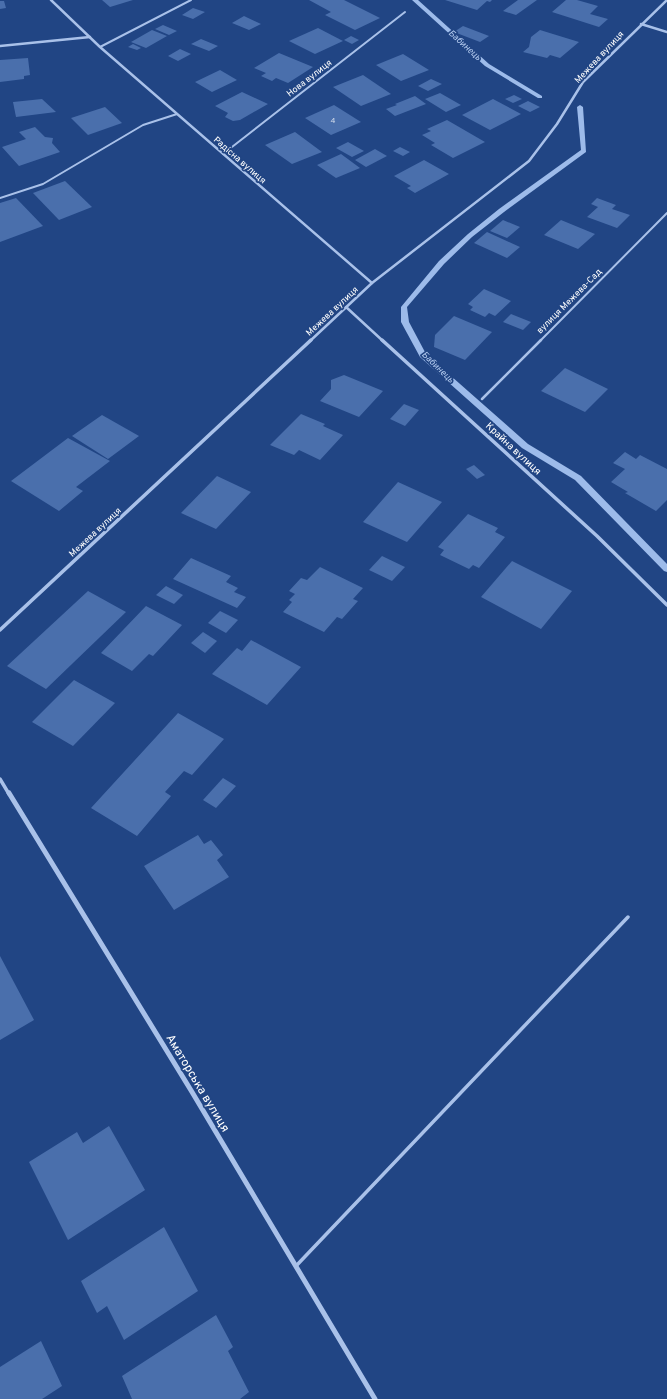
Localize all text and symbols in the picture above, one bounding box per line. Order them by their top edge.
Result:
water label: Бабинець [446,28,484,63]
street label: Межева вулиця [572,29,626,86]
street label: Нова вулиця [285,57,334,99]
house number: 4 [331,116,336,126]
street label: Радісна вулиця [211,134,268,186]
street label: вулиця Межева-Сад [534,266,604,336]
street label: Межева вулиця [304,284,361,338]
water label: Бабинець [419,349,456,386]
street label: Крайна вулиця [482,420,544,478]
street label: Межева вулиця [67,505,124,559]
street label: Аматорська вулиця [162,1032,233,1135]

